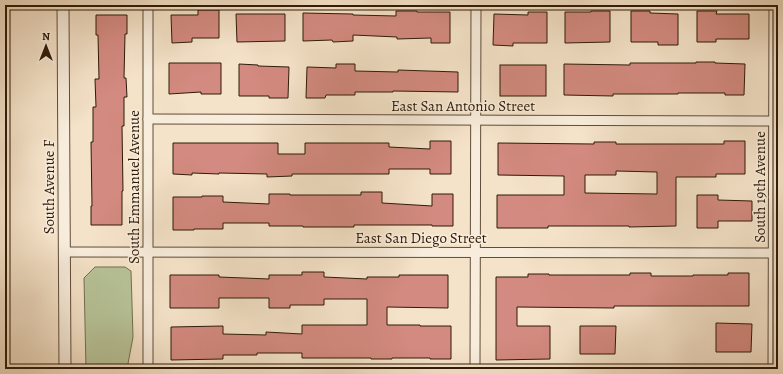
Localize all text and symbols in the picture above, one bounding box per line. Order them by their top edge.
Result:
north arrow [26,26,66,66]
text: N [42,29,50,44]
street label: East San Antonio Street [391,96,535,116]
street label: South Emmanuel Avenue [124,110,144,264]
street label: South 19th Avenue [750,131,770,243]
street label: South Avenue F [39,139,59,234]
street label: East San Diego Street [355,228,487,248]

